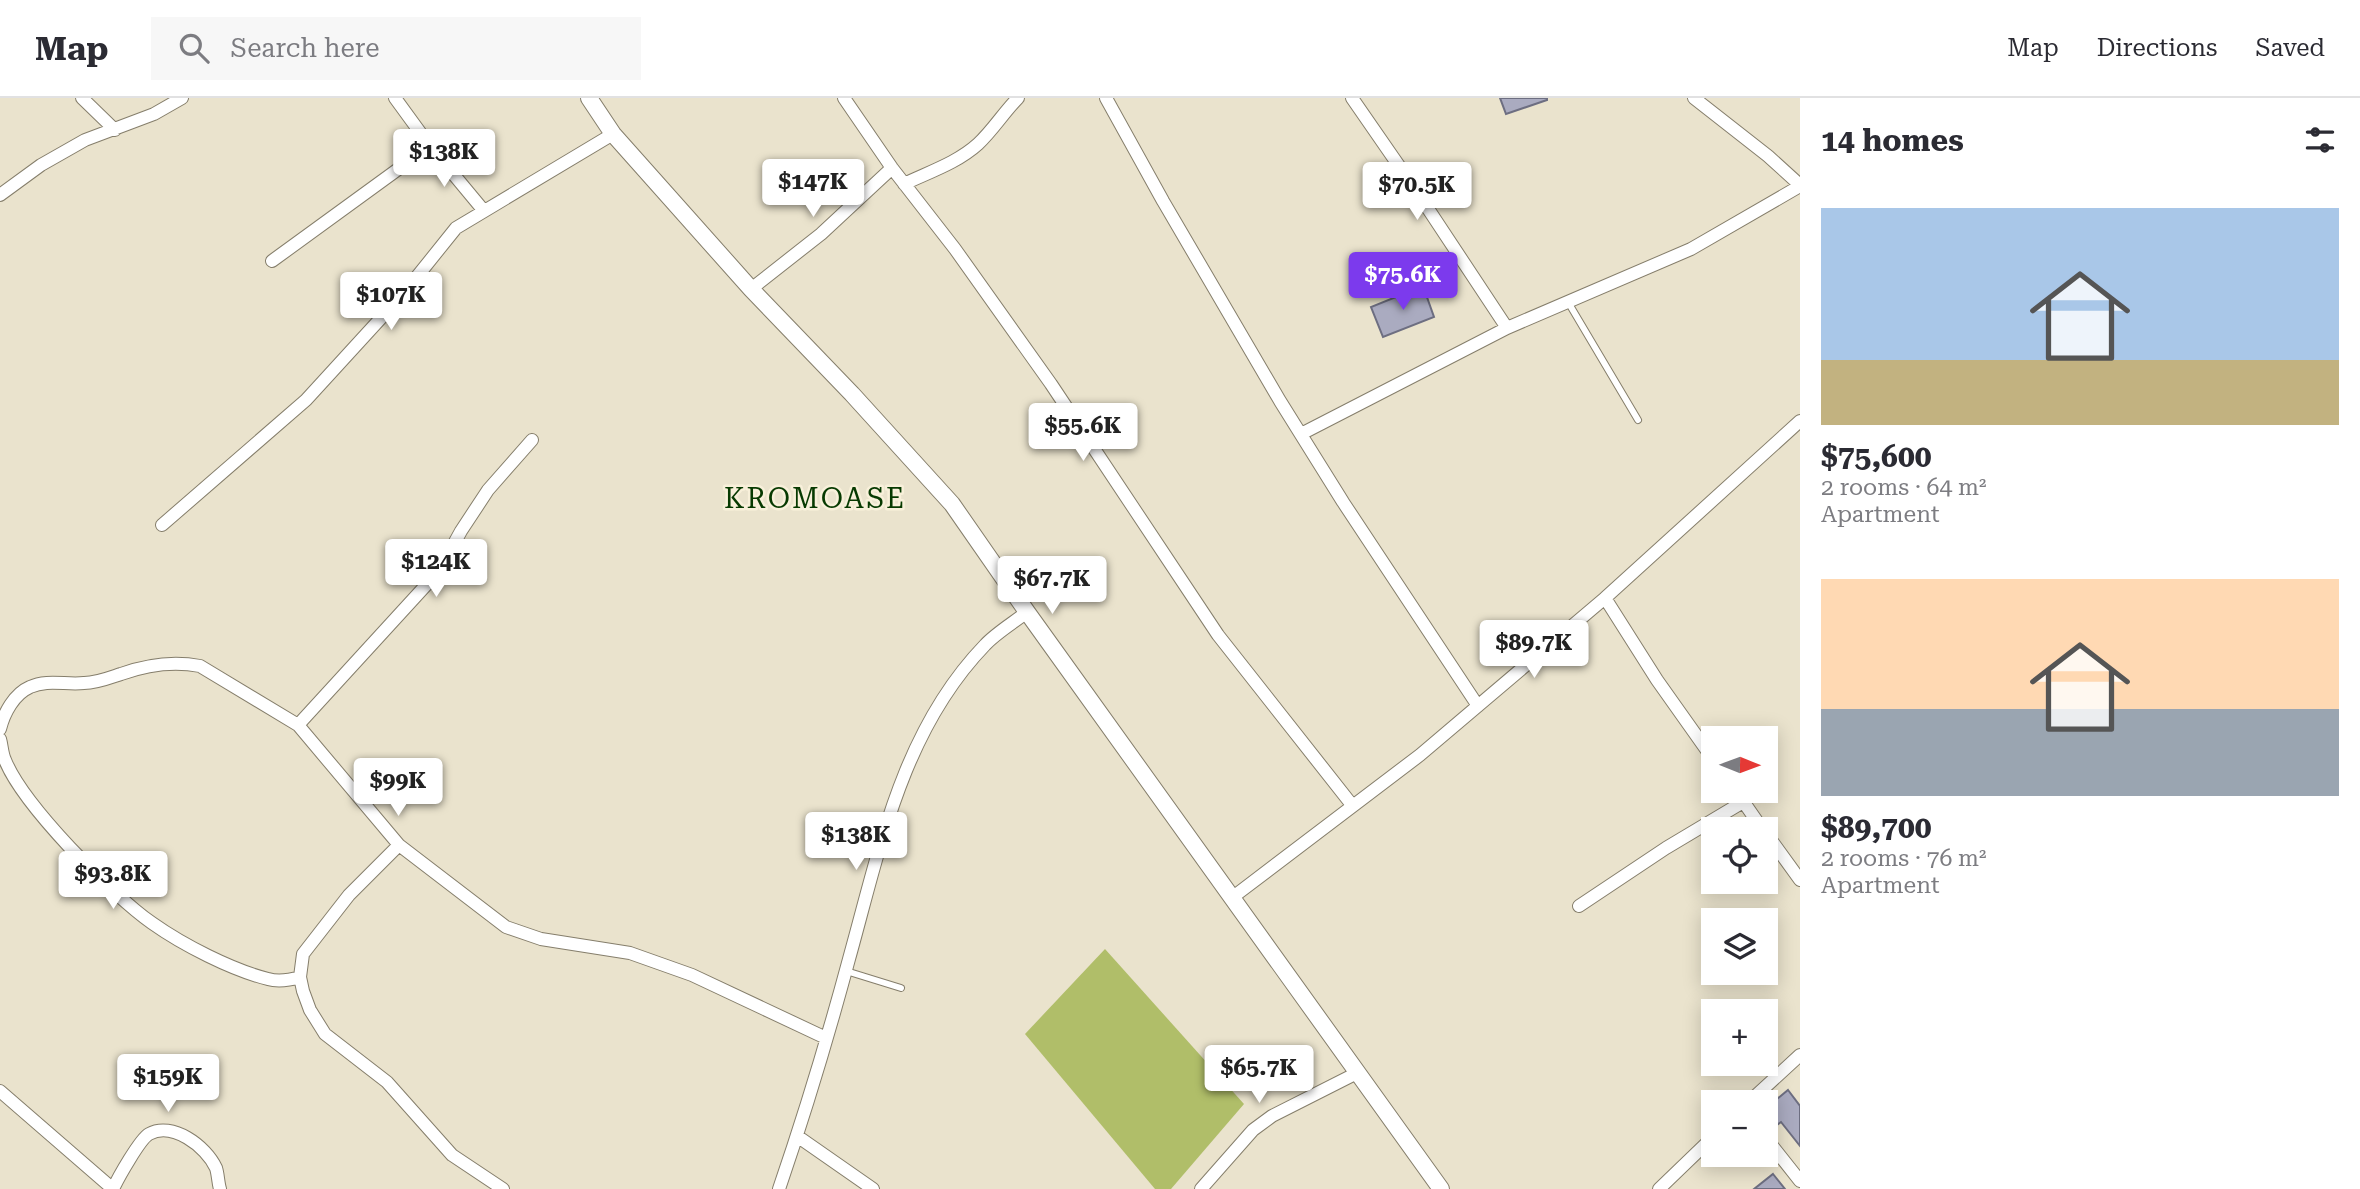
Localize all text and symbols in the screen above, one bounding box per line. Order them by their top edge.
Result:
search box [151,17,641,80]
text: Map [35,29,109,68]
icon: search [175,29,213,67]
text: Search here [231,33,380,63]
text: Map [2007,34,2059,62]
text: Directions [2097,34,2217,62]
text: Saved [2255,34,2325,62]
icon: filters [2301,121,2339,159]
text: 14 homes [1821,123,1964,158]
pin: $138K [395,130,493,189]
text: $138K [409,138,479,165]
pin: $147K [764,159,862,219]
pin: $70.5K [1360,162,1474,222]
text: $147K [778,168,848,195]
text: $70.5K [1379,171,1455,198]
pin: $75.6K [1346,252,1460,312]
icon: home [2017,253,2143,379]
text: $75.6K [1365,261,1441,288]
pin: $107K [342,272,440,332]
text: $107K [356,281,426,308]
pin: $55.6K [1026,404,1140,463]
text: $55.6K [1045,412,1121,439]
text: $75,600 [1821,439,1932,474]
text: 2 rooms · 64 m² [1821,474,1987,501]
district label: KROMOASE [724,482,906,515]
text: Apartment [1821,501,1940,528]
pin: $124K [387,540,485,599]
text: $124K [401,548,471,575]
pin: $67.7K [995,556,1109,616]
text: $67.7K [1014,565,1090,592]
pin: $89.7K [1477,620,1591,680]
icon: home [2017,624,2143,750]
text: $89.7K [1496,629,1572,656]
north arrow [1701,726,1778,803]
map controls [1701,726,1778,1167]
pin: $99K [357,758,439,818]
text: $99K [370,767,426,794]
text: $89,700 [1821,810,1932,845]
pin: $138K [807,812,905,872]
button: locate [1701,817,1778,894]
text: $138K [821,821,891,848]
text: 2 rooms · 76 m² [1821,845,1987,872]
pin: $93.8K [56,852,170,911]
text: $93.8K [75,860,151,887]
text: Apartment [1821,872,1940,899]
button: layers [1701,908,1778,985]
button: + [1701,999,1778,1076]
pin: $65.7K [1202,1046,1316,1105]
pin: $159K [119,1054,217,1114]
text: $65.7K [1221,1054,1297,1081]
text: $159K [133,1063,203,1090]
button: − [1701,1090,1778,1167]

